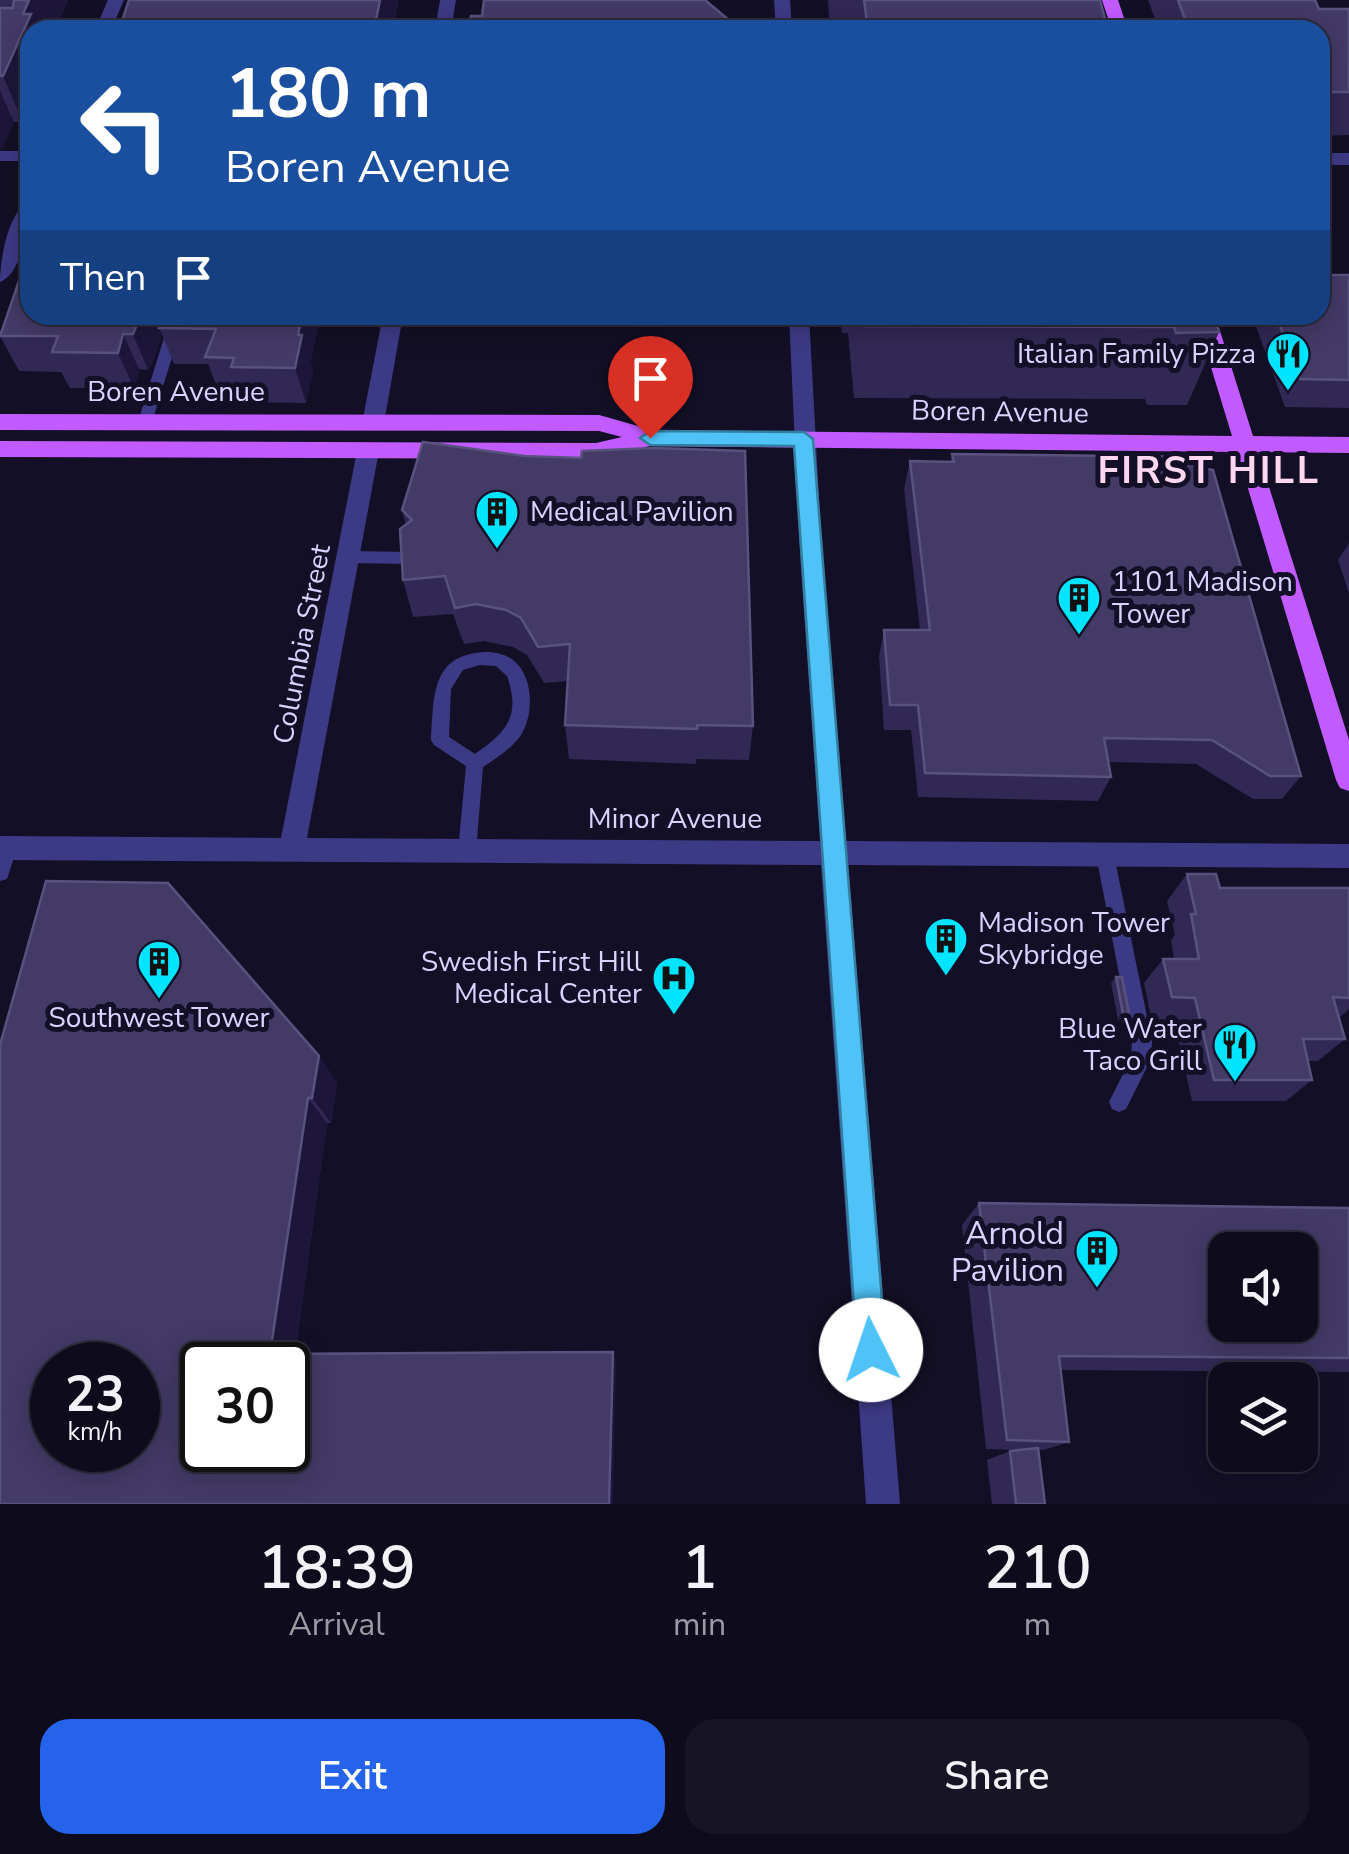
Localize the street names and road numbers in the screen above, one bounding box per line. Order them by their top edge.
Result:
street label: Boren Avenue [87,373,265,411]
street label: Boren Avenue [911,391,1089,433]
street label: Columbia Street [264,541,340,747]
street label: Minor Avenue [588,800,762,838]

